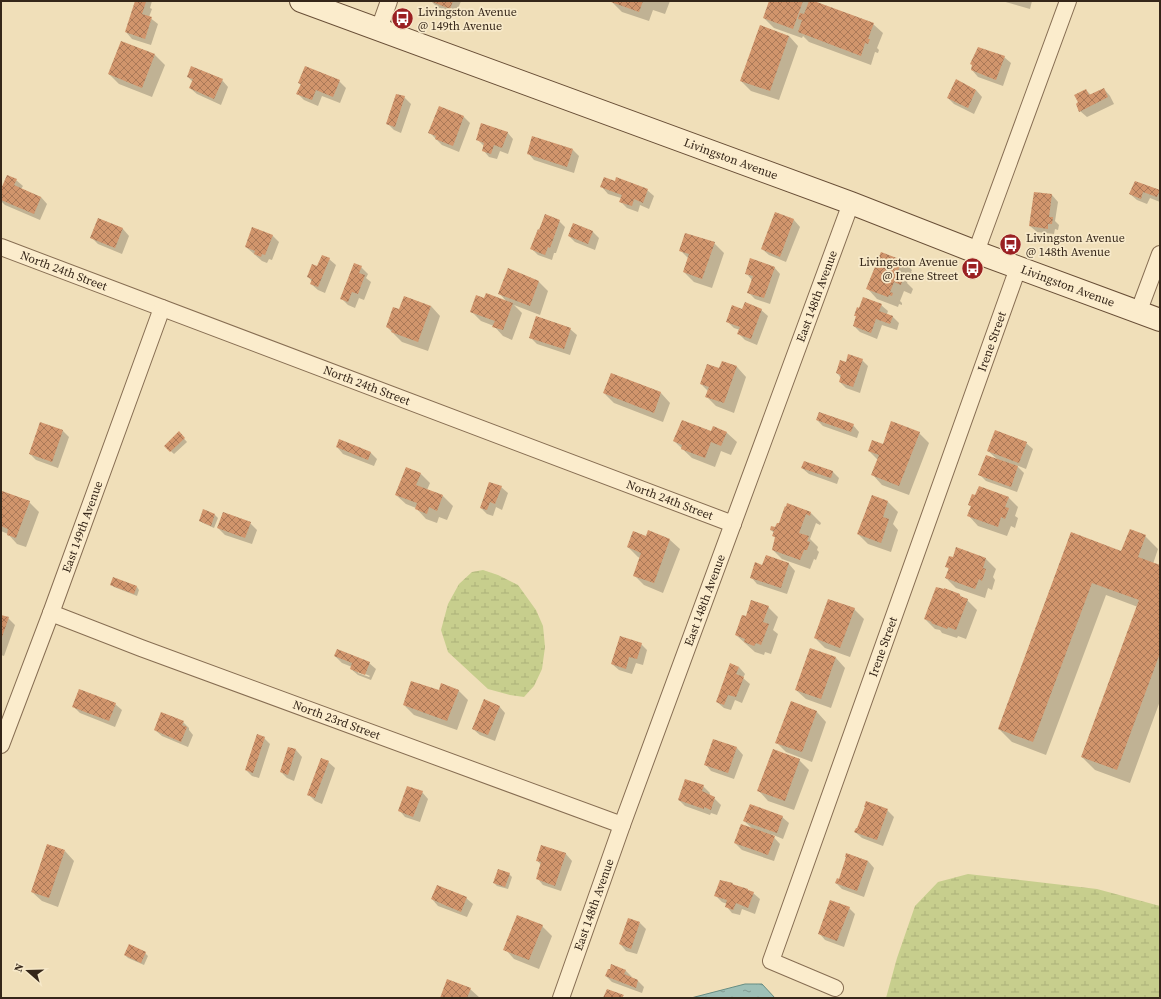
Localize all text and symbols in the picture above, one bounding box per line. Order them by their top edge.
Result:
place label: Livingston Avenue @ 149th Avenue [418,4,517,34]
bus stop icon: Livingston Avenue @ 149th Avenue [390,6,416,32]
street label: Livingston Avenue [682,134,780,183]
place label: Livingston Avenue @ 148th Avenue [1026,230,1125,260]
bus stop icon: Livingston Avenue @ 148th Avenue [998,232,1024,258]
street label: North 24th Street [18,247,109,294]
street label: East 148th Avenue [792,248,841,344]
place label: Livingston Avenue @ Irene Street [859,254,958,284]
bus stop icon: Livingston Avenue @ Irene Street [960,256,986,282]
street label: Livingston Avenue [1019,261,1117,311]
street label: Irene Street [974,309,1010,374]
street label: North 24th Street [321,362,412,409]
street label: North 24th Street [624,476,715,524]
street label: East 149th Avenue [58,479,106,575]
street label: East 148th Avenue [681,552,729,648]
street label: Irene Street [865,614,901,679]
street label: North 23rd Street [291,697,383,743]
street label: East 148th Avenue [570,856,618,953]
north arrow [8,951,48,991]
text: N [11,961,27,974]

